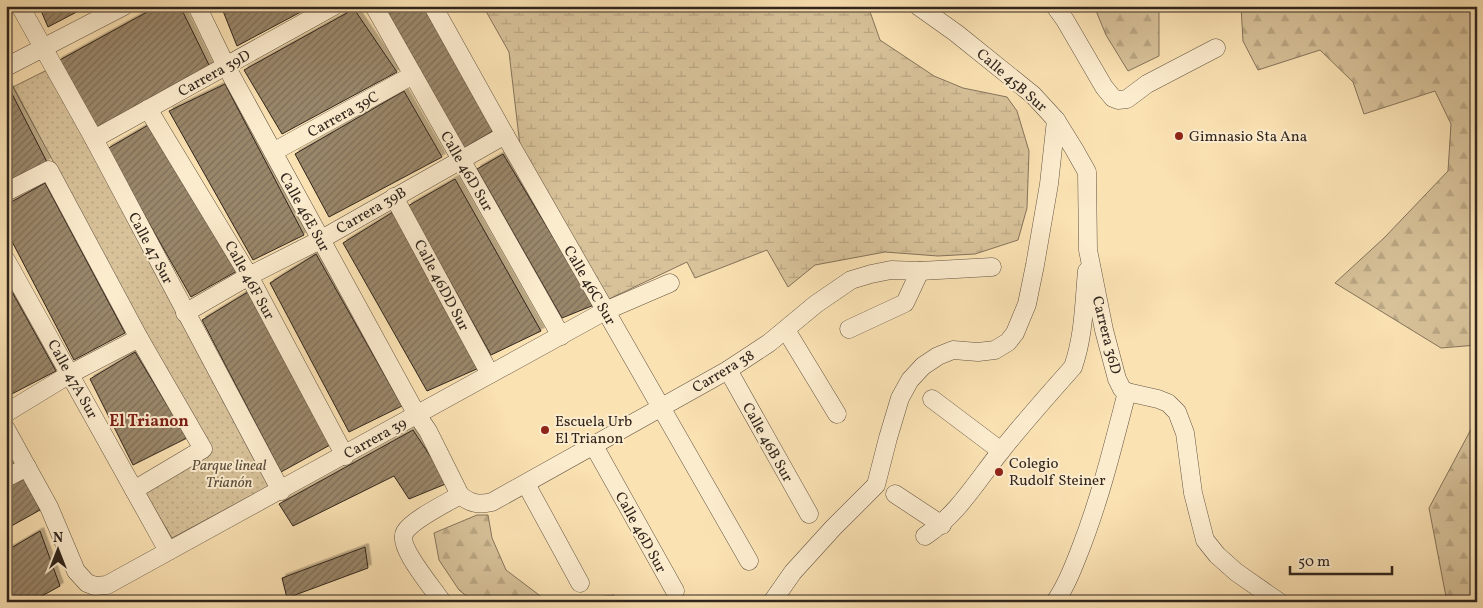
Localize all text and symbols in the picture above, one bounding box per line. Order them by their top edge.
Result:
street label: Calle 45B Sur [971,45,1051,118]
street label: Carrera 39D [175,46,255,103]
street label: Carrera 39C [304,87,383,144]
place label: Gimnasio Sta Ana [1189,127,1307,148]
street label: Calle 46D Sur [434,128,497,216]
marker: Gimnasio Sta Ana [1173,130,1185,142]
street label: Calle 46E Sur [273,169,334,256]
street label: Carrera 39B [333,183,411,240]
street label: Calle 47 Sur [122,209,177,288]
street label: Calle 46DD Sur [408,236,474,335]
street label: Calle 46F Sur [218,238,279,324]
street label: Calle 46C Sur [557,242,620,329]
street label: Carrera 36D [1086,294,1125,377]
street label: Calle 47A Sur [41,336,102,423]
street label: Carrera 38 [689,346,759,399]
street label: Calle 46B Sur [736,399,797,486]
district label: El Trianon [109,411,189,433]
place label: Escuela Urb El Trianon [555,412,632,450]
street label: Carrera 39 [341,413,411,465]
marker: Escuela Urb El Trianon [539,424,551,436]
place label: Colegio Rudolf Steiner [1009,454,1106,492]
park label: Parque lineal Trianón [192,456,267,494]
marker: Colegio Rudolf Steiner [993,466,1005,478]
street label: Calle 46D Sur [609,488,671,577]
north arrow [32,526,82,576]
text: N [53,529,63,548]
scale bar [1290,543,1393,575]
text: 50 m [1298,552,1330,573]

